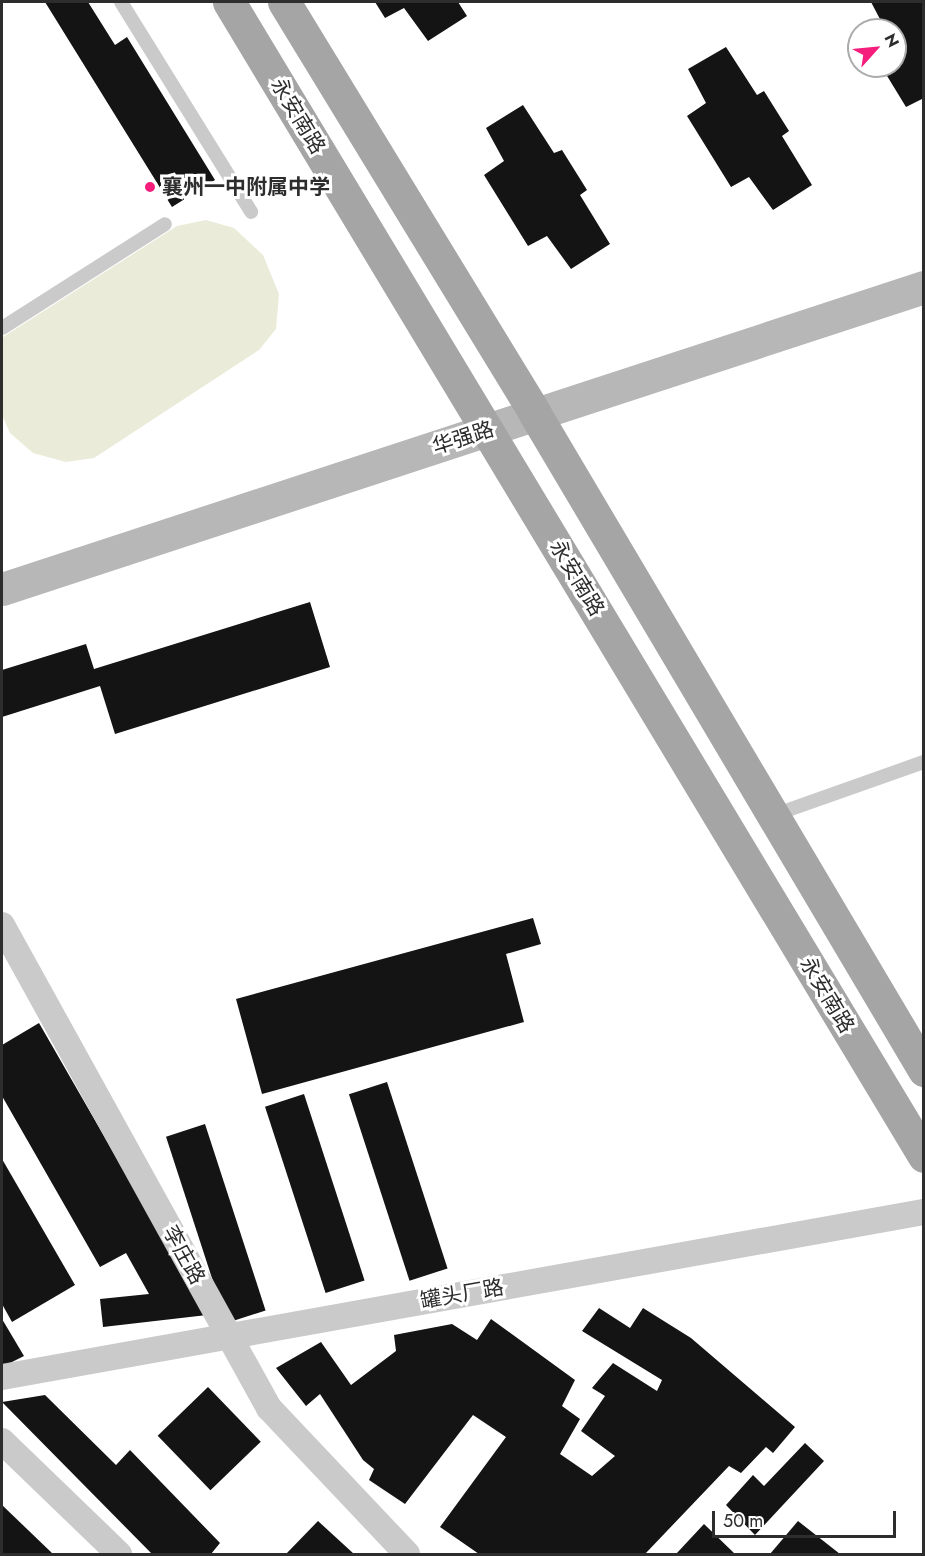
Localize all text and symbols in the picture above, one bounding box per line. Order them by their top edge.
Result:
north arrow [847,18,907,78]
text: N [879,30,905,51]
street label: 永安南路 [266,74,330,158]
place label: 襄州一中附属中学 [162,174,330,200]
marker: 襄州一中附属中学 [143,180,157,194]
street label: 华强路 [429,416,497,460]
street label: 永安南路 [545,536,609,620]
street label: 永安南路 [795,953,859,1037]
street label: 李庄路 [158,1221,210,1289]
street label: 罐头厂路 [418,1274,506,1314]
scale bar [715,1499,900,1537]
text: 50 m [723,1508,763,1534]

